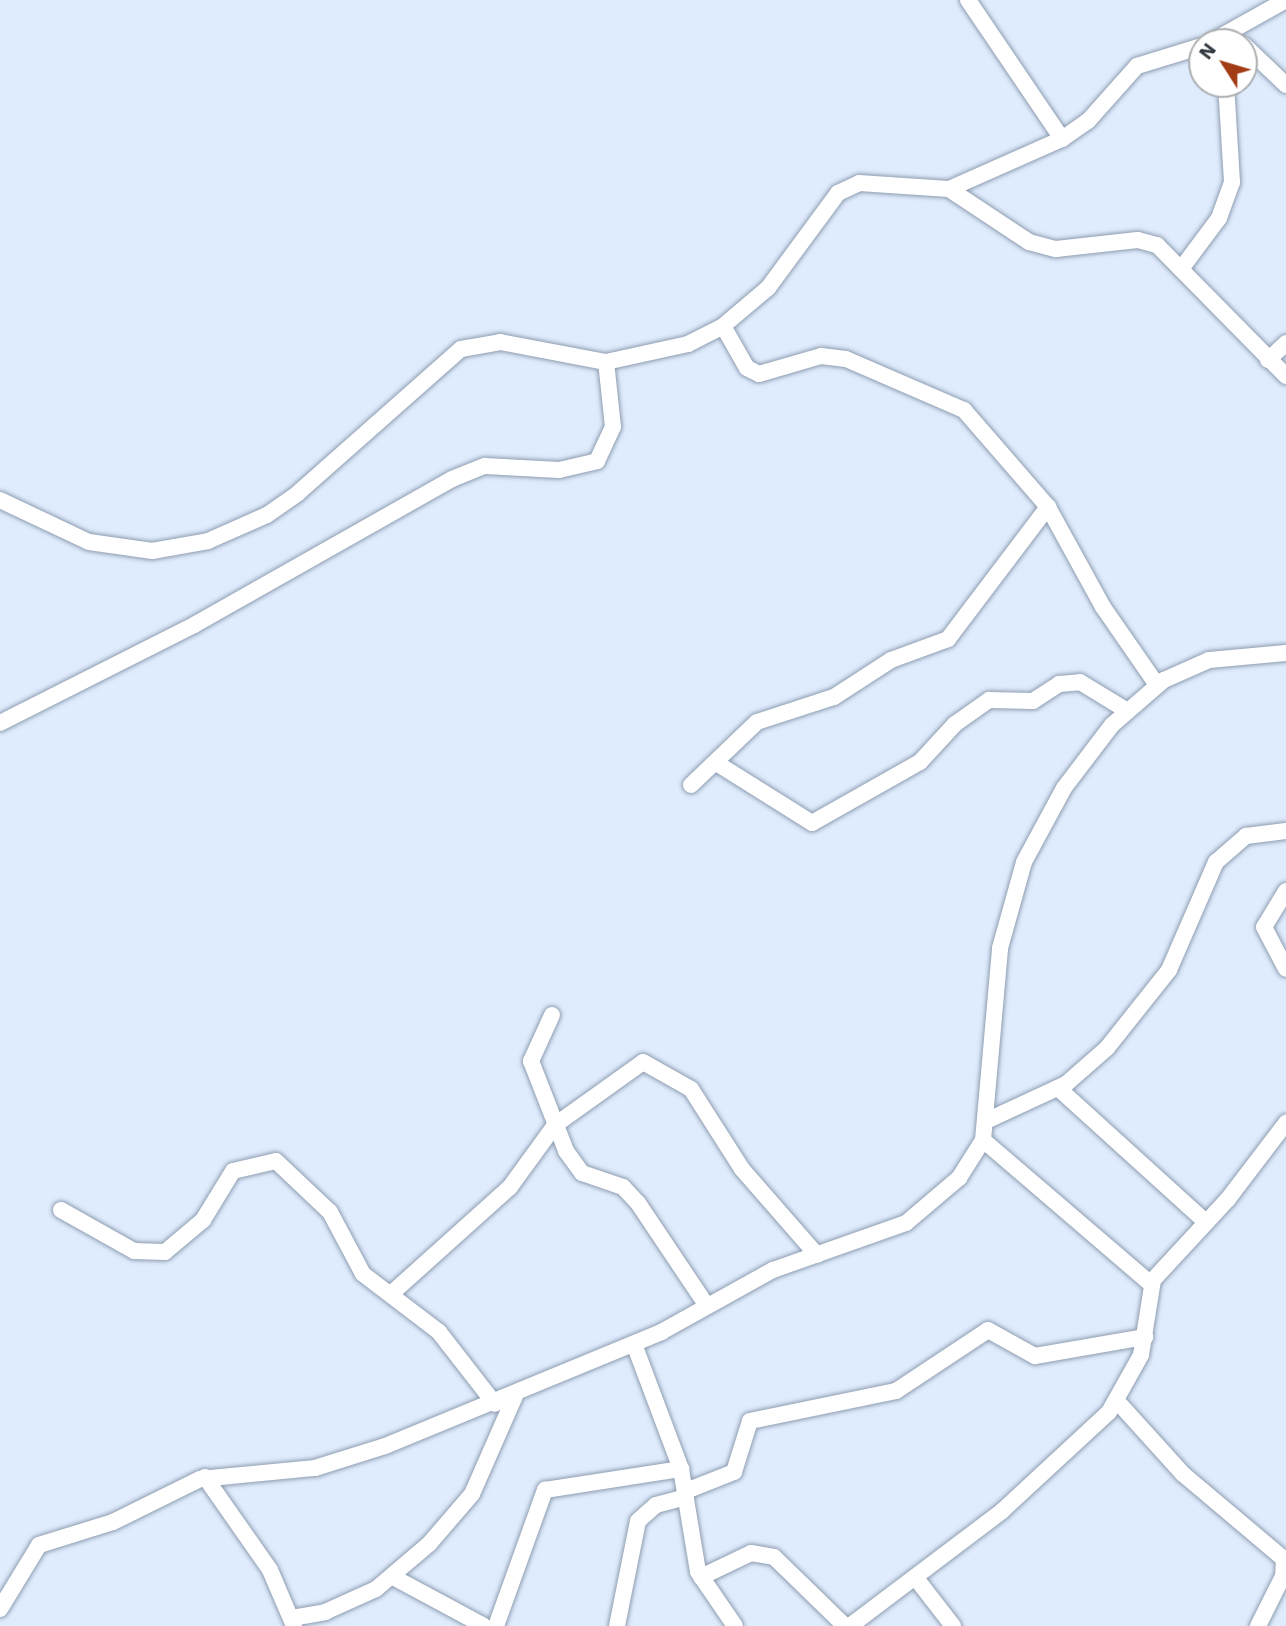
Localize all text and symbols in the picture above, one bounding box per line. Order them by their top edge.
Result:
north arrow [1188,28,1258,98]
text: N [1194,39,1221,64]

